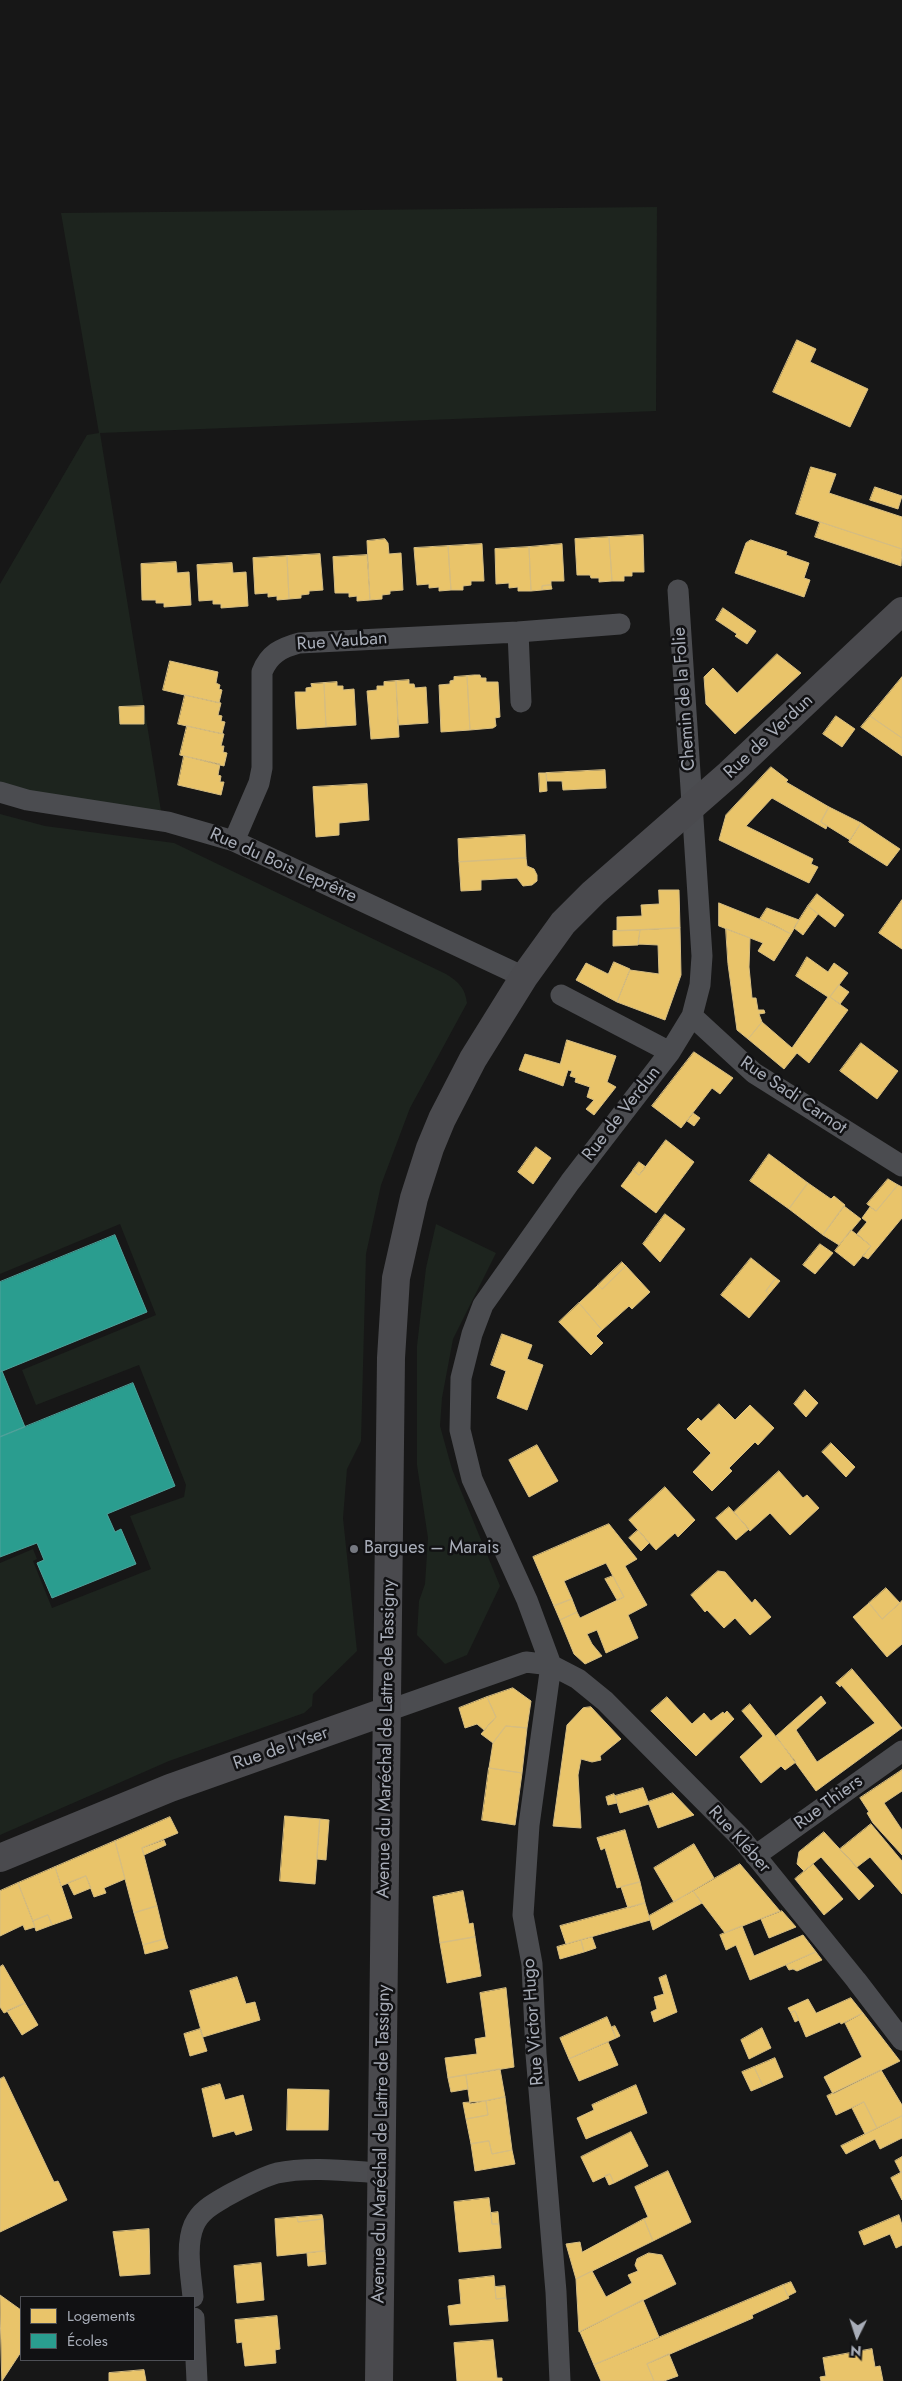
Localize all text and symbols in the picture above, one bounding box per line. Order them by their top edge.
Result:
street label: Chemin de la Folie [669,626,701,772]
street label: Rue Vauban [296,628,388,656]
street label: Rue de Verdun [720,690,818,784]
street label: Rue du Bois Leprêtre [206,824,360,908]
street label: Rue Sadi Carnot [736,1052,850,1140]
street label: Rue de Verdun [578,1062,666,1166]
place label: Bargues – Marais [364,1538,499,1560]
marker: Bargues – Marais [348,1543,360,1555]
street label: Avenue du Maréchal de Lattre de Tassigny [373,1579,401,1899]
street label: Rue de l'Yser [230,1723,332,1775]
street label: Rue Thiers [791,1771,867,1835]
street label: Rue Kléber [703,1802,775,1878]
street label: Rue Victor Hugo [519,1958,549,2086]
street label: Avenue du Maréchal de Lattre de Tassigny [368,1984,396,2304]
legend [20,2296,195,2361]
text: Logements [67,2305,135,2327]
north arrow [832,2311,882,2361]
text: Écoles [67,2330,108,2352]
text: N [850,2341,862,2361]

